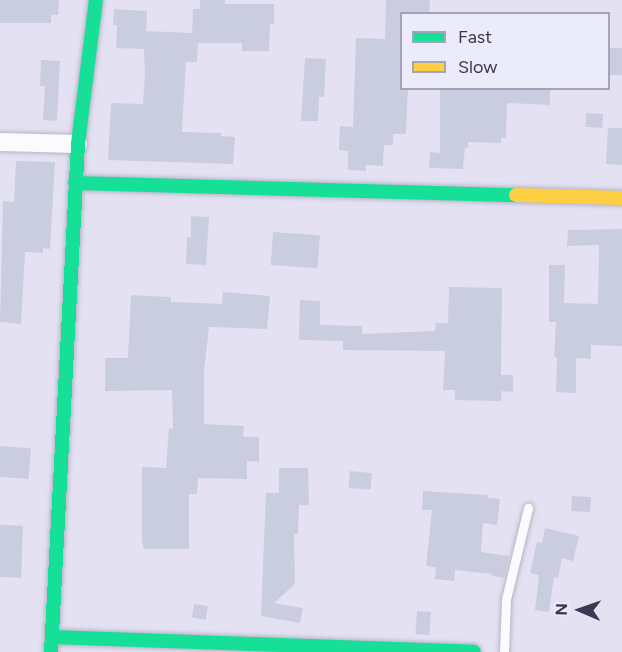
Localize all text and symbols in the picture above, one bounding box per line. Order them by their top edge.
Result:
legend [400,12,610,90]
text: Fast [458,26,492,48]
text: Slow [458,56,497,78]
north arrow [550,580,610,640]
text: N [552,603,571,616]

